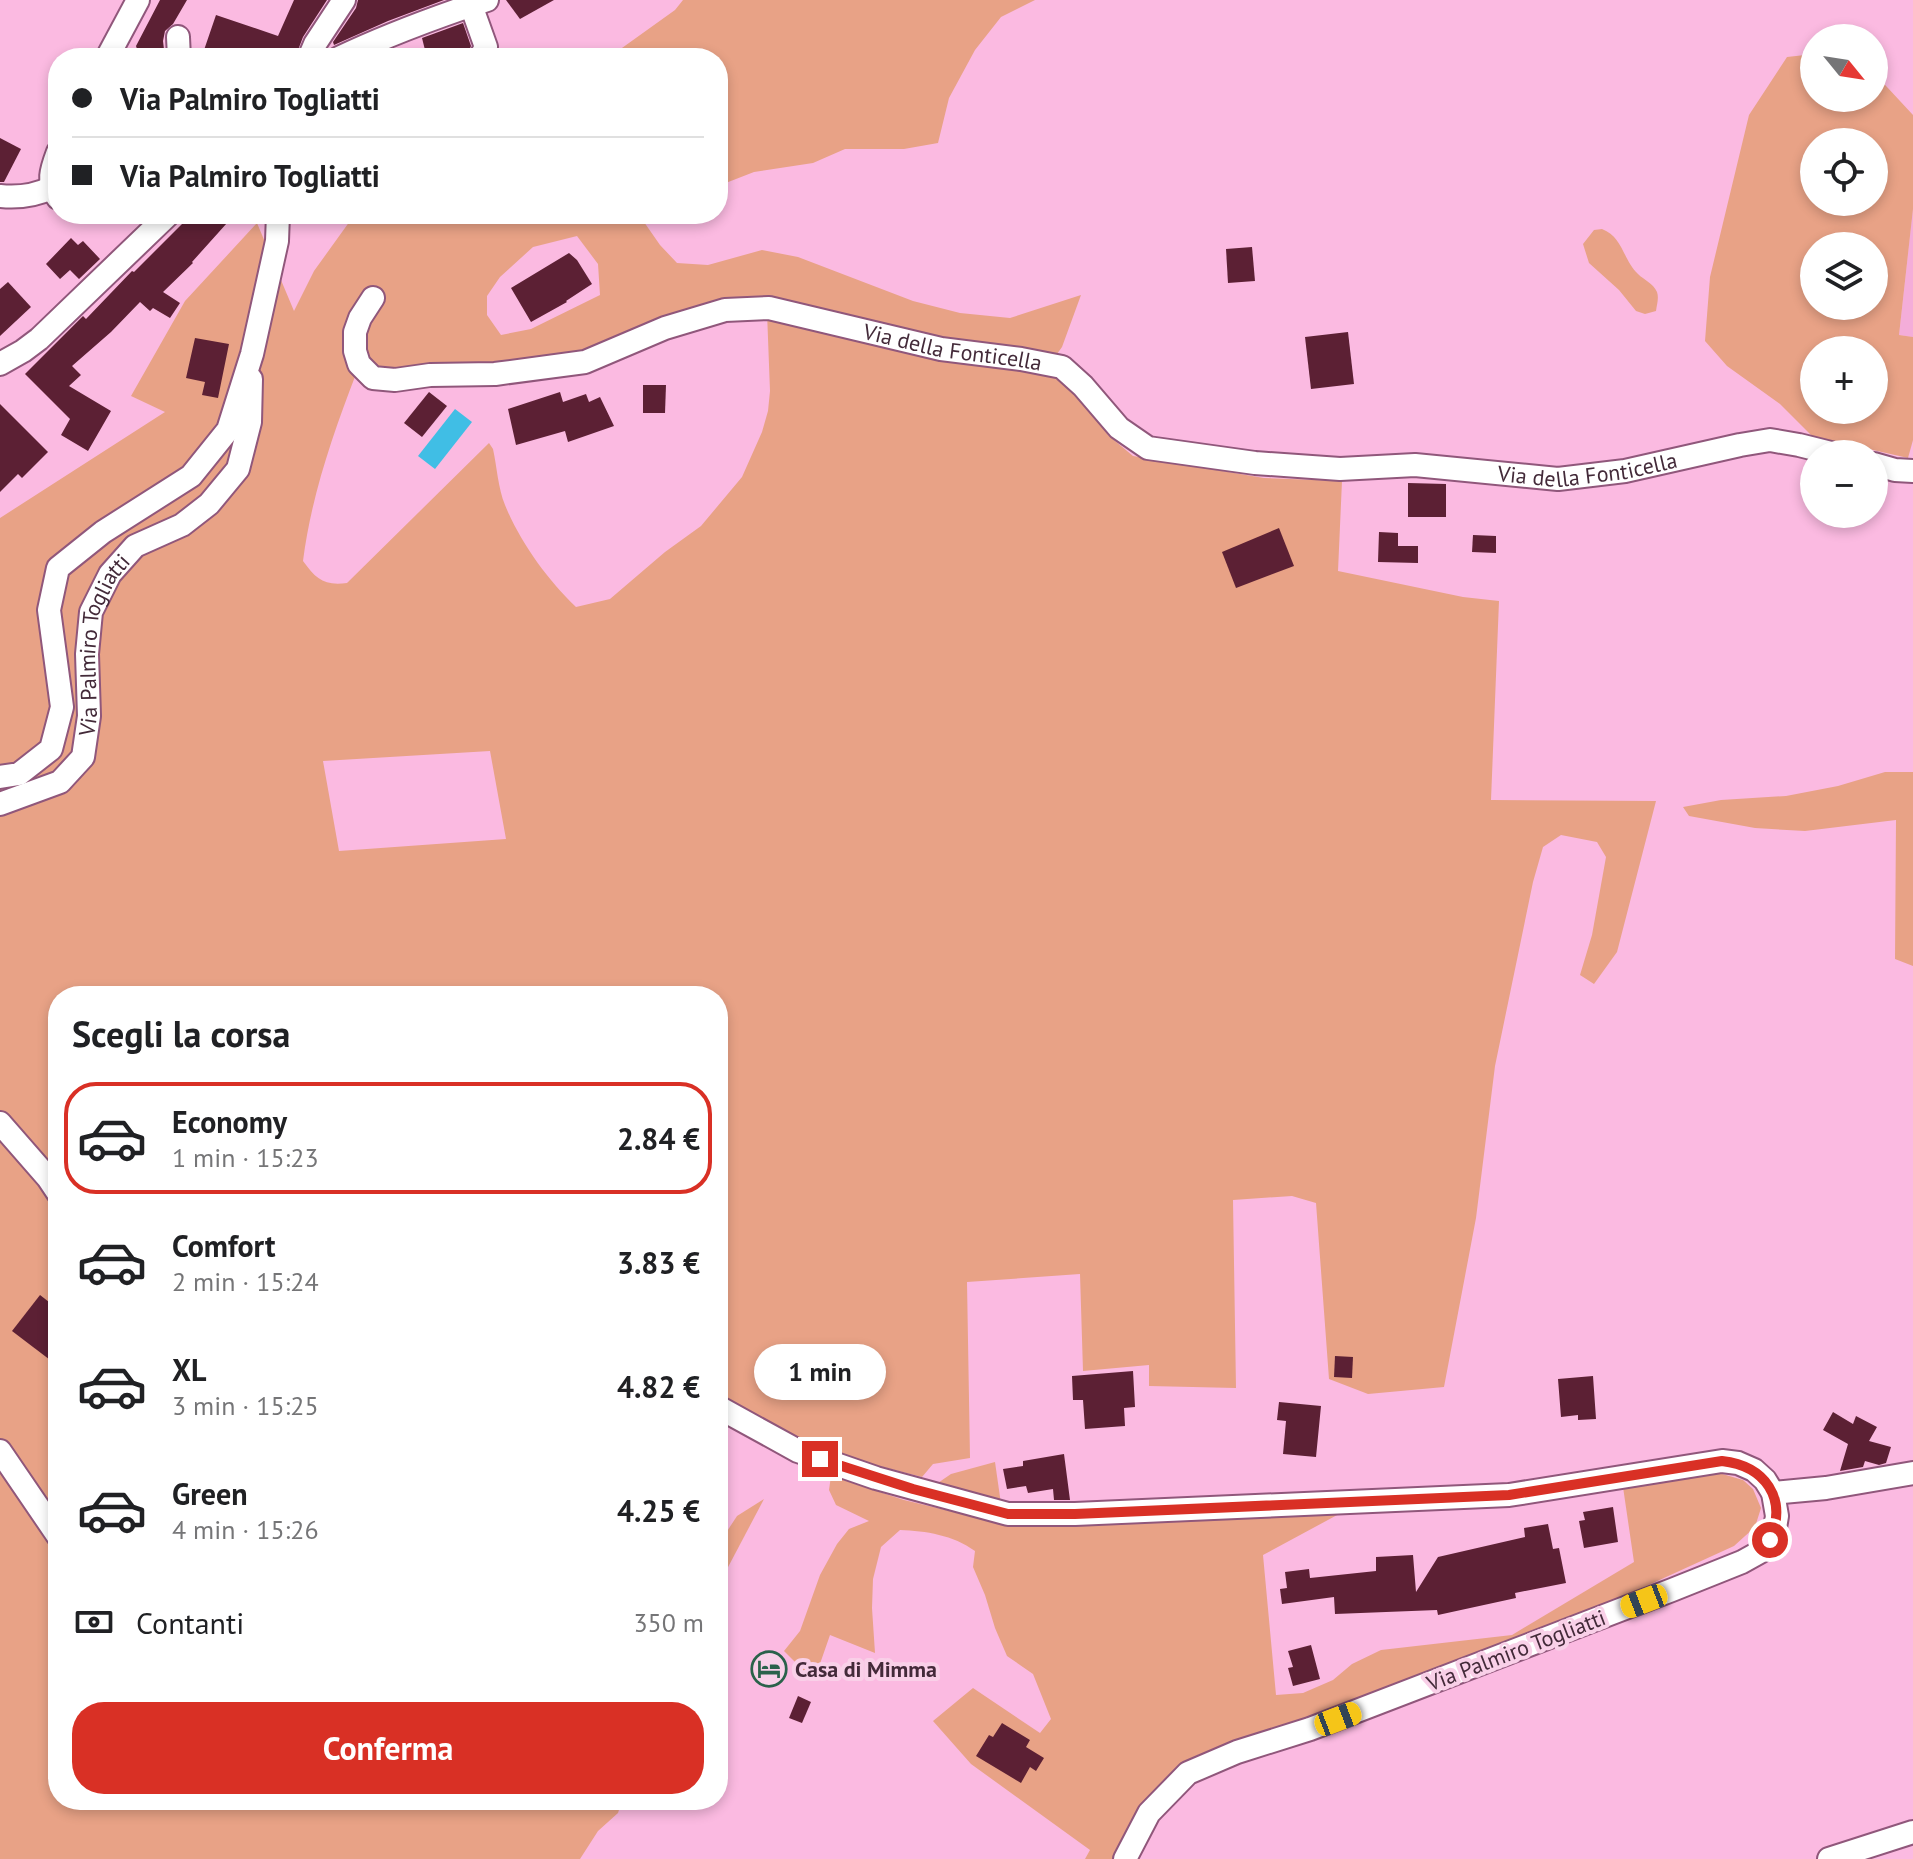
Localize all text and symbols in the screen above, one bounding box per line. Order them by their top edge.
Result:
north arrow [1800,24,1888,112]
map controls [1800,24,1888,528]
text: Via Palmiro Togliatti [120,79,380,118]
button: locate [1800,128,1888,216]
text: Via Palmiro Togliatti [120,156,380,195]
button: layers [1800,232,1888,320]
street label: Via della Fonticella [860,317,1044,377]
button: + [1800,336,1888,424]
button: − [1800,440,1888,528]
street label: Via della Fonticella [1495,446,1680,493]
street label: Via Palmiro Togliatti [72,548,136,739]
text: Scegli la corsa [72,1010,290,1057]
icon: car [76,1102,148,1174]
text: Economy [172,1102,287,1141]
text: 2.84 € [617,1119,700,1158]
text: 1 min · 15:23 [172,1141,319,1174]
icon: car [76,1226,148,1298]
text: Comfort [172,1226,275,1265]
text: 3.83 € [617,1243,700,1282]
text: 2 min · 15:24 [172,1265,319,1298]
callout: 1 min [754,1343,886,1399]
icon: car [76,1350,148,1422]
text: XL [172,1350,206,1389]
text: 1 min [788,1355,852,1388]
text: 4.82 € [617,1367,700,1406]
text: 3 min · 15:25 [172,1389,319,1422]
route end [802,1441,838,1477]
icon: car [76,1474,148,1546]
text: Green [172,1474,247,1513]
text: 4.25 € [617,1491,700,1530]
text: 4 min · 15:26 [172,1513,319,1546]
route start [1752,1522,1788,1558]
car [1617,1581,1671,1621]
icon: cash [72,1600,116,1644]
text: Contanti [136,1603,244,1642]
street label: Via Palmiro Togliatti [1422,1603,1609,1697]
text: 350 m [633,1606,704,1639]
hotel icon: Casa di Mimma [750,1650,788,1688]
place label: Casa di Mimma [795,1655,937,1683]
car [1311,1699,1365,1739]
button: Conferma [72,1702,704,1794]

